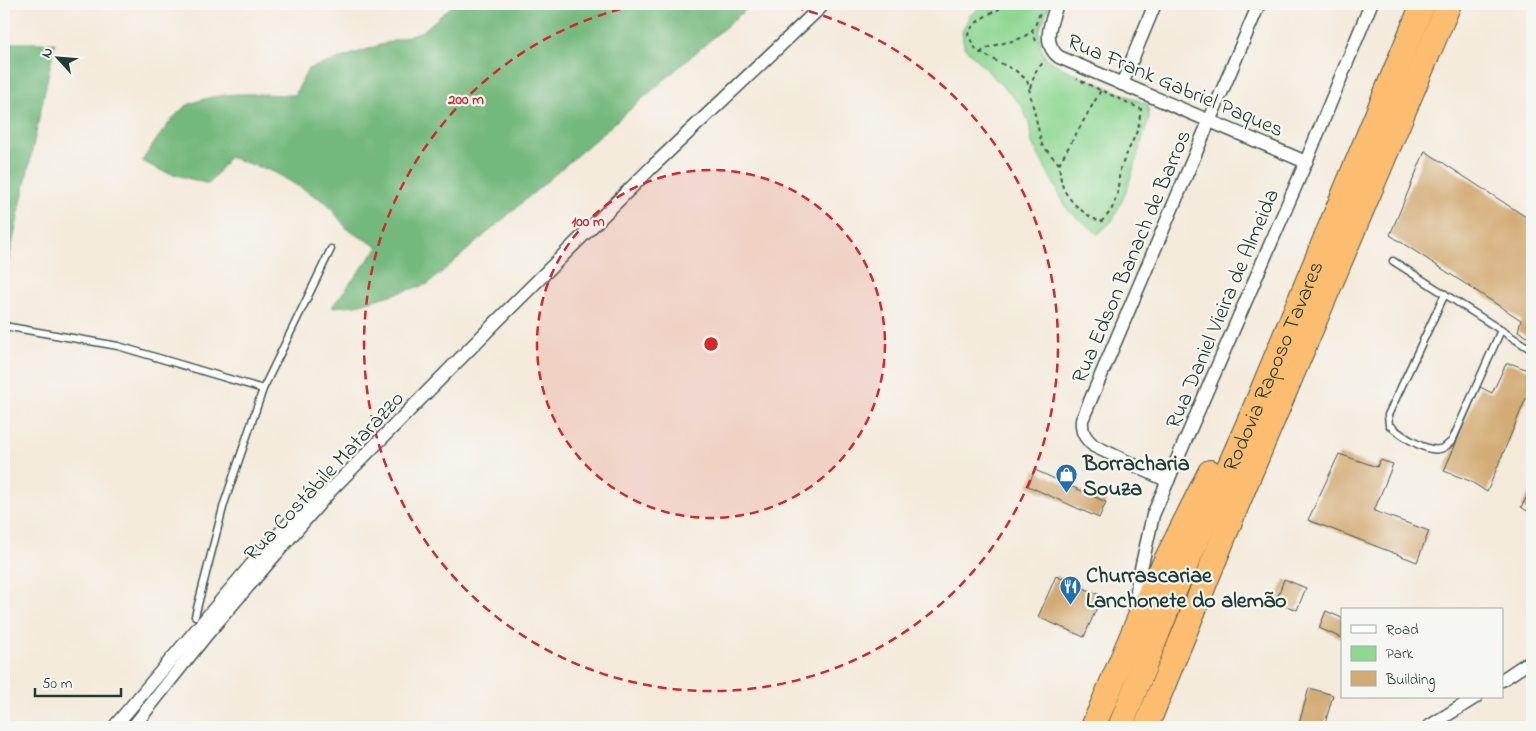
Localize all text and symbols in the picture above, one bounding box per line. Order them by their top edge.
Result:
street label: Rua Frank Gabriel Paques [1062,27,1288,147]
north arrow [32,32,82,82]
text: N [36,44,59,62]
text: 200 m [447,89,484,111]
street label: Rua Edson Banach de Barros [1065,125,1201,389]
street label: Rua Daniel Vieira de Almeida [1159,184,1289,434]
text: 100 m [571,211,605,233]
street label: Rodovia Raposo Tavares [1216,257,1333,477]
centre of rings [702,335,720,353]
street label: Rua Costábile Matarazzo [237,385,413,570]
place label: Borracharia Souza [1082,449,1190,506]
shop icon: Borracharia Souza [1055,463,1079,494]
place label: Churrascariae Lanchonete do alemão [1086,561,1286,618]
restaurant icon: Churrascariae Lanchonete do alemão [1058,575,1082,606]
legend [1341,608,1504,698]
text: Road [1386,619,1419,641]
text: Park [1386,643,1414,665]
scale bar [35,666,121,698]
text: Building [1385,669,1435,692]
text: 50 m [42,673,73,695]

